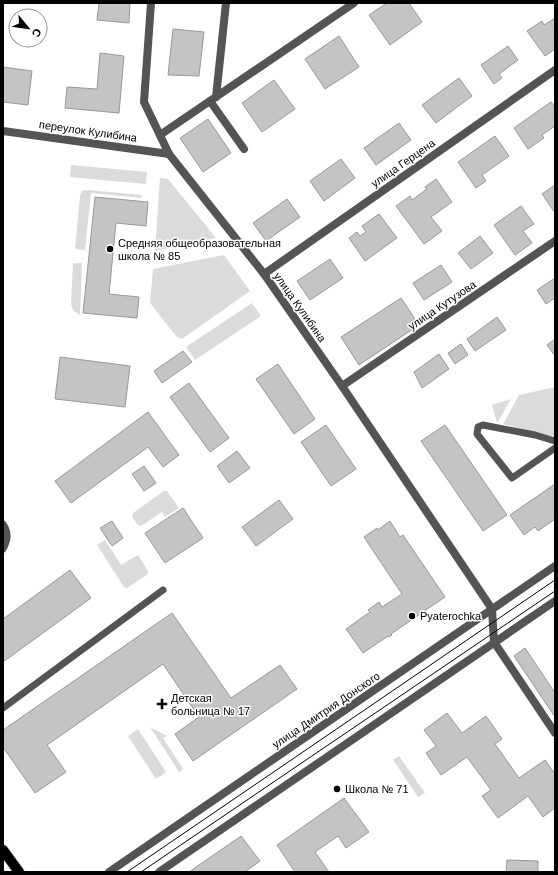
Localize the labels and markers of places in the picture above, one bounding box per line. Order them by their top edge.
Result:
place label: Средняя общеобразовательная школа № 85 [118,237,281,262]
marker: Средняя общеобразовательная школа № 85 [105,244,115,254]
place label: Pyaterochka [420,610,482,622]
marker: Pyaterochka [407,611,417,621]
place label: Детская больница № 17 [171,692,250,717]
marker: Детская больница № 17 [156,698,168,710]
place label: Школа № 71 [345,783,409,795]
marker: Школа № 71 [332,784,342,794]

